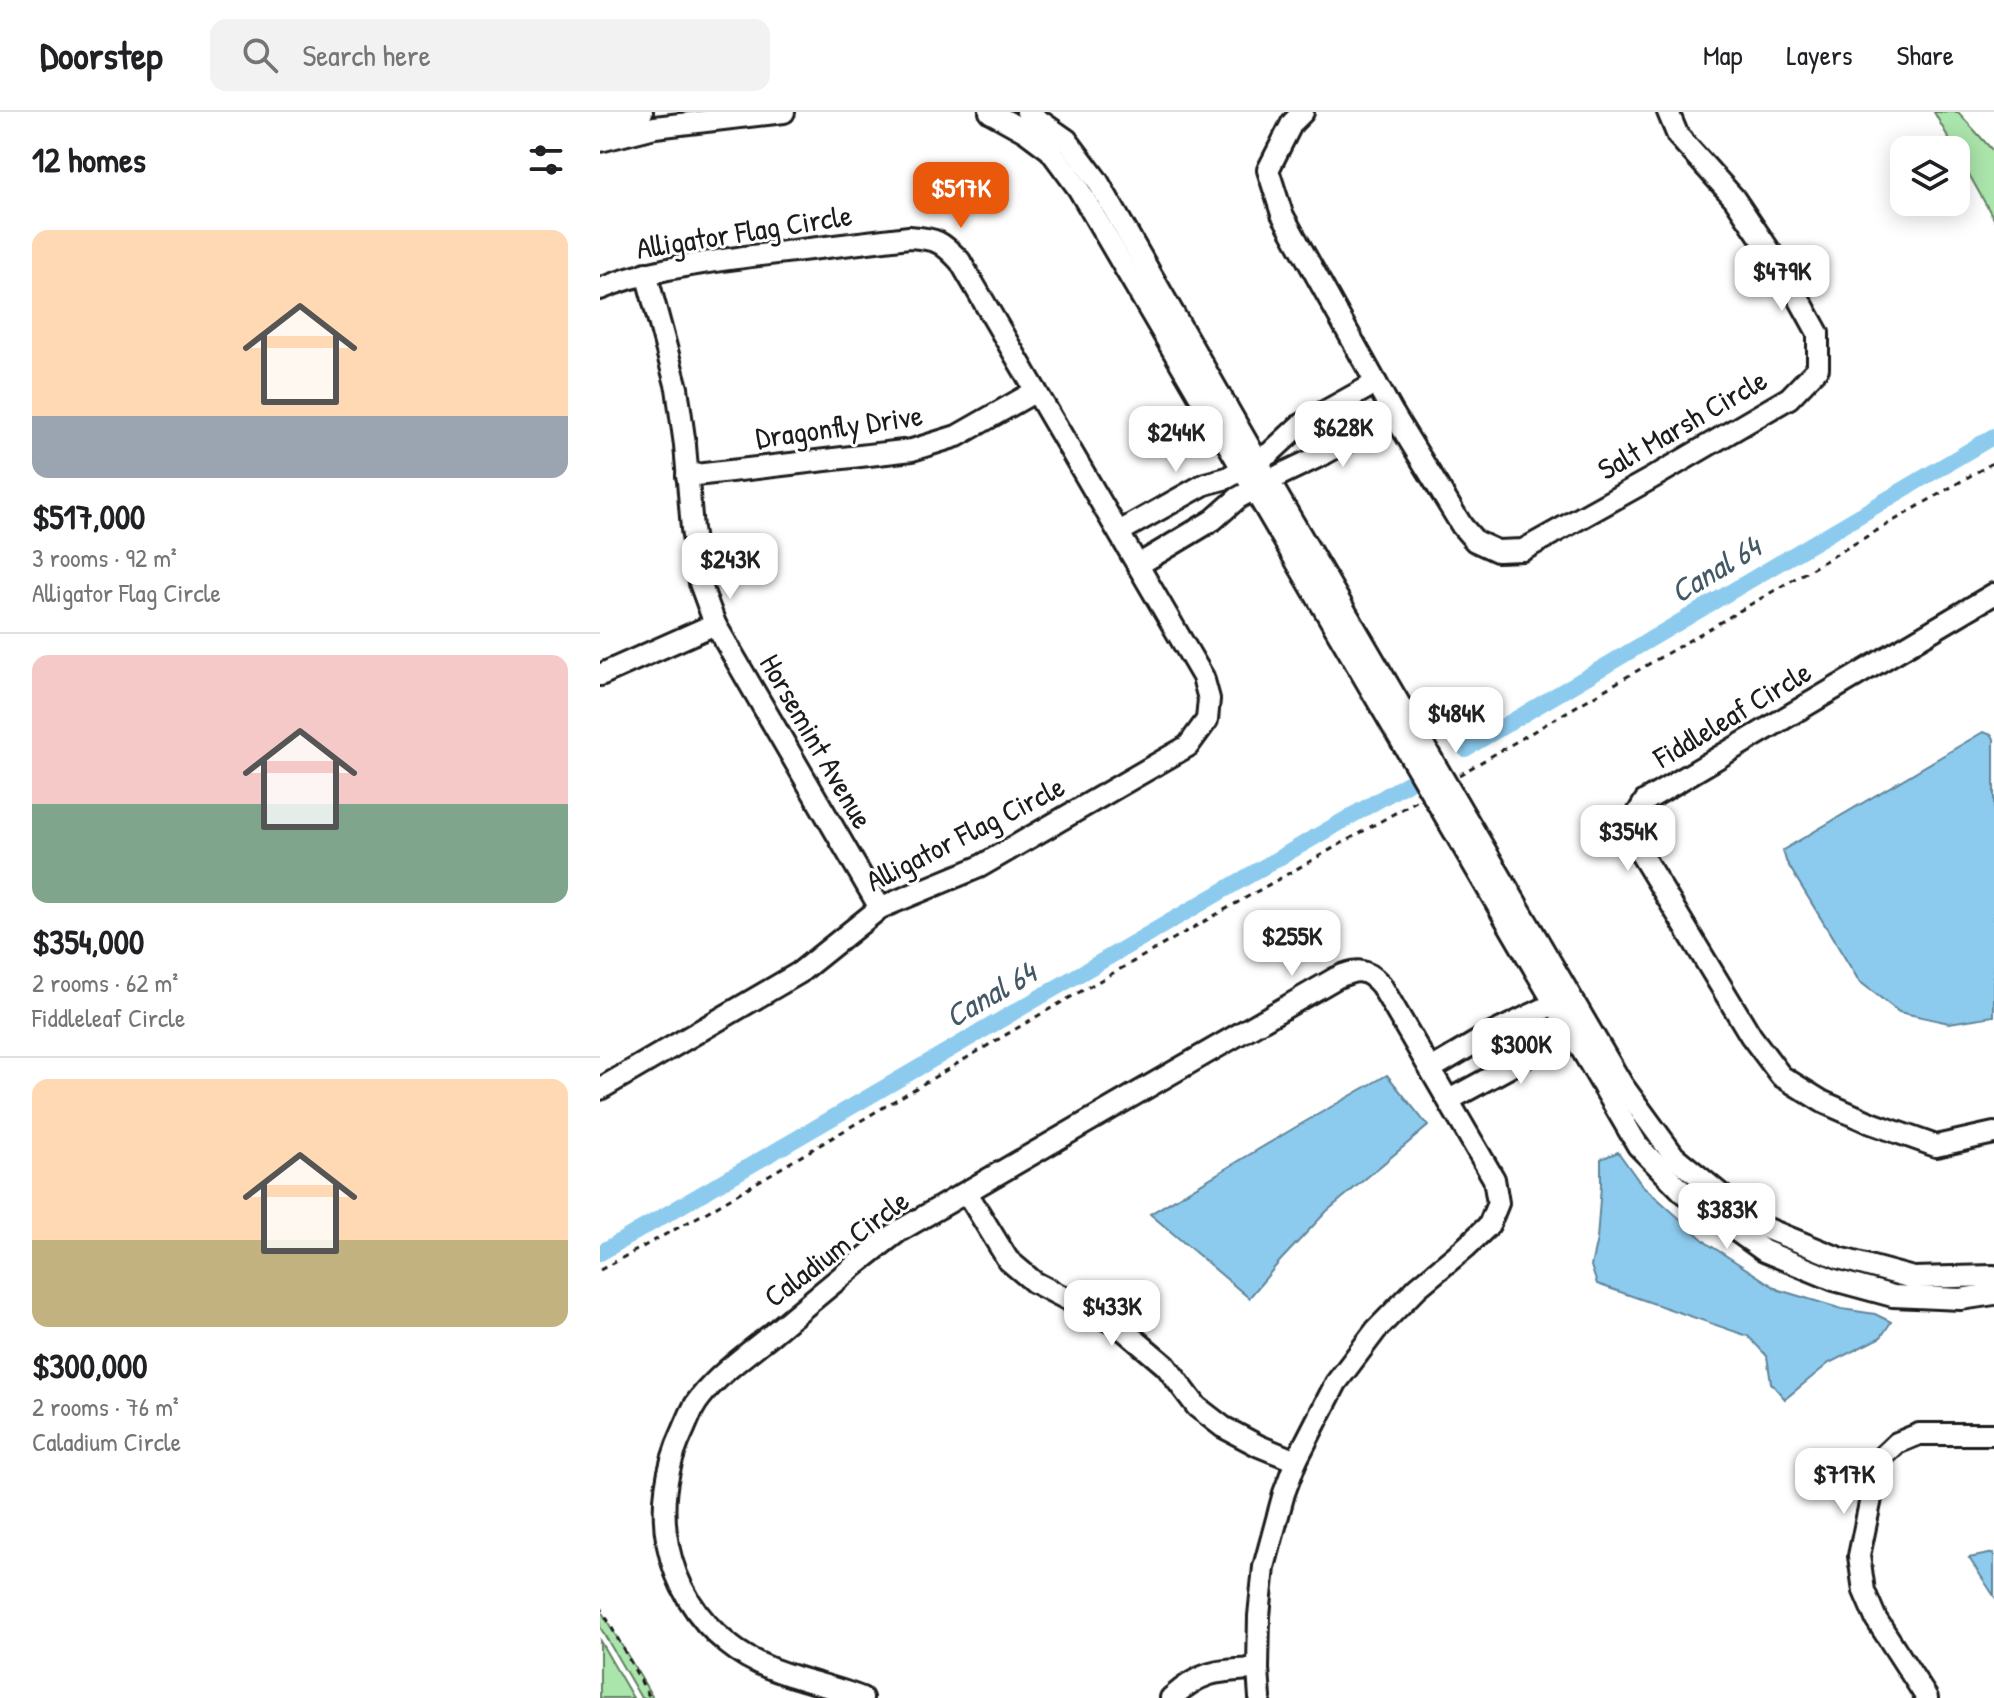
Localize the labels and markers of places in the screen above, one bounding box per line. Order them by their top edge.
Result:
pin: $517K [905,162,1017,230]
pin: $479K [1726,245,1838,313]
pin: $628K [1287,401,1399,469]
pin: $244K [1120,406,1232,474]
pin: $243K [674,533,786,601]
pin: $484K [1400,687,1512,755]
pin: $354K [1572,805,1684,873]
pin: $255K [1236,910,1348,978]
pin: $300K [1465,1018,1577,1086]
pin: $383K [1671,1183,1783,1251]
pin: $433K [1056,1280,1168,1348]
pin: $717K [1788,1448,1900,1516]

